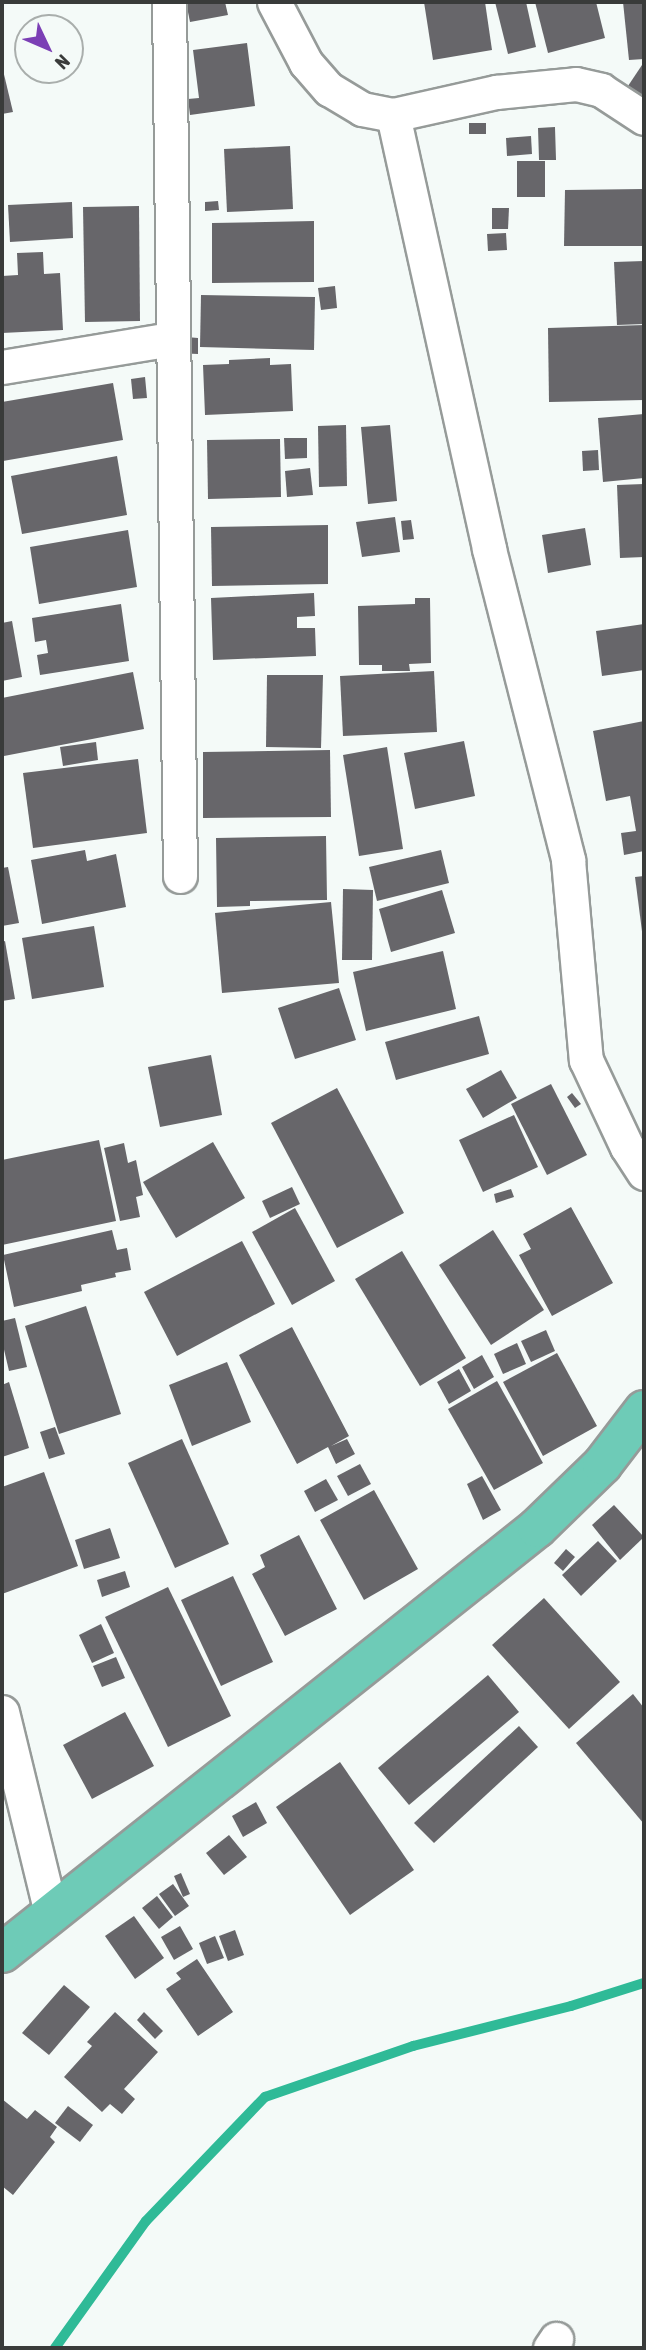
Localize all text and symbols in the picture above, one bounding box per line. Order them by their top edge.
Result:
north arrow [14,14,84,84]
text: N [51,51,74,74]

